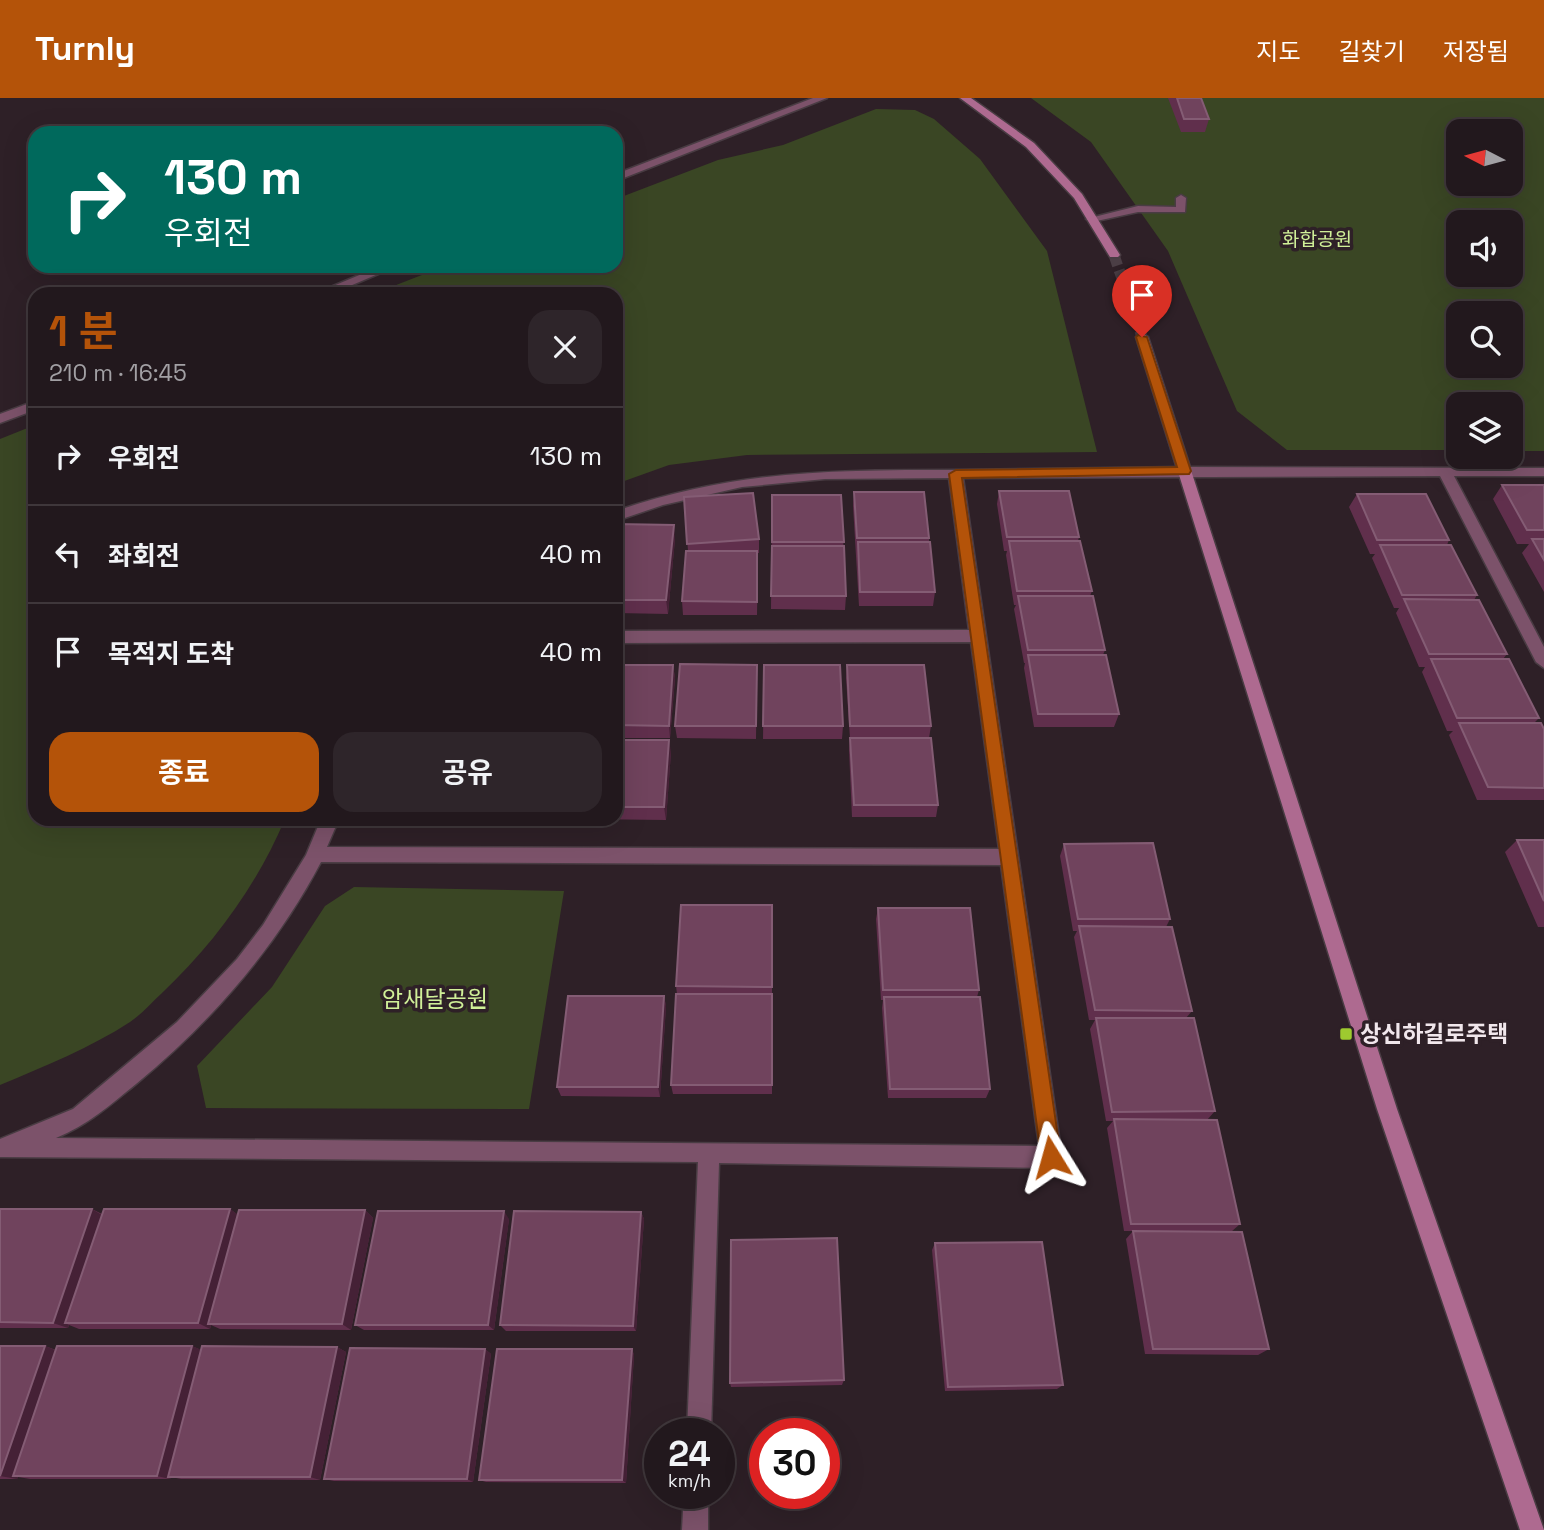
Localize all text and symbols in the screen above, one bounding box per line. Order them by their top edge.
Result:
text: Turnly [35,28,135,70]
text: 지도 [1256,36,1301,67]
text: 길찾기 [1339,36,1405,67]
text: 저장됨 [1443,36,1509,67]
north arrow [1446,119,1522,196]
map controls [1446,119,1523,469]
text: 130 m [164,146,302,208]
icon: right [49,154,140,245]
button: sound [1446,210,1523,287]
text: 우회전 [164,213,252,253]
park label: 화합공원 [1282,227,1352,252]
pin [1112,265,1172,337]
icon: arrive [1123,276,1161,314]
button: search [1446,301,1523,378]
text: 1 분 [49,305,117,358]
button: close [528,310,602,384]
text: 210 m · 16:45 [49,358,187,388]
button: layers [1446,392,1523,469]
icon: right [49,437,87,475]
text: 130 m [530,439,602,473]
text: 우회전 [108,441,180,475]
icon: left [49,535,87,573]
text: 40 m [540,537,602,571]
text: 좌회전 [108,539,180,573]
icon: arrive [49,633,87,671]
text: 40 m [540,635,602,669]
text: 목적지 도착 [108,637,234,671]
button: 종료 [49,732,319,812]
button: 공유 [333,732,602,812]
park label: 암새달공원 [382,984,488,1014]
place label: 상신하길로주택 [1360,1019,1508,1049]
marker: 상신하길로주택 [1338,1026,1354,1042]
position arrow [1014,1120,1088,1194]
speed limit sign: 30 [749,1418,840,1509]
text: 24 [668,1432,711,1476]
text: km/h [668,1469,711,1492]

